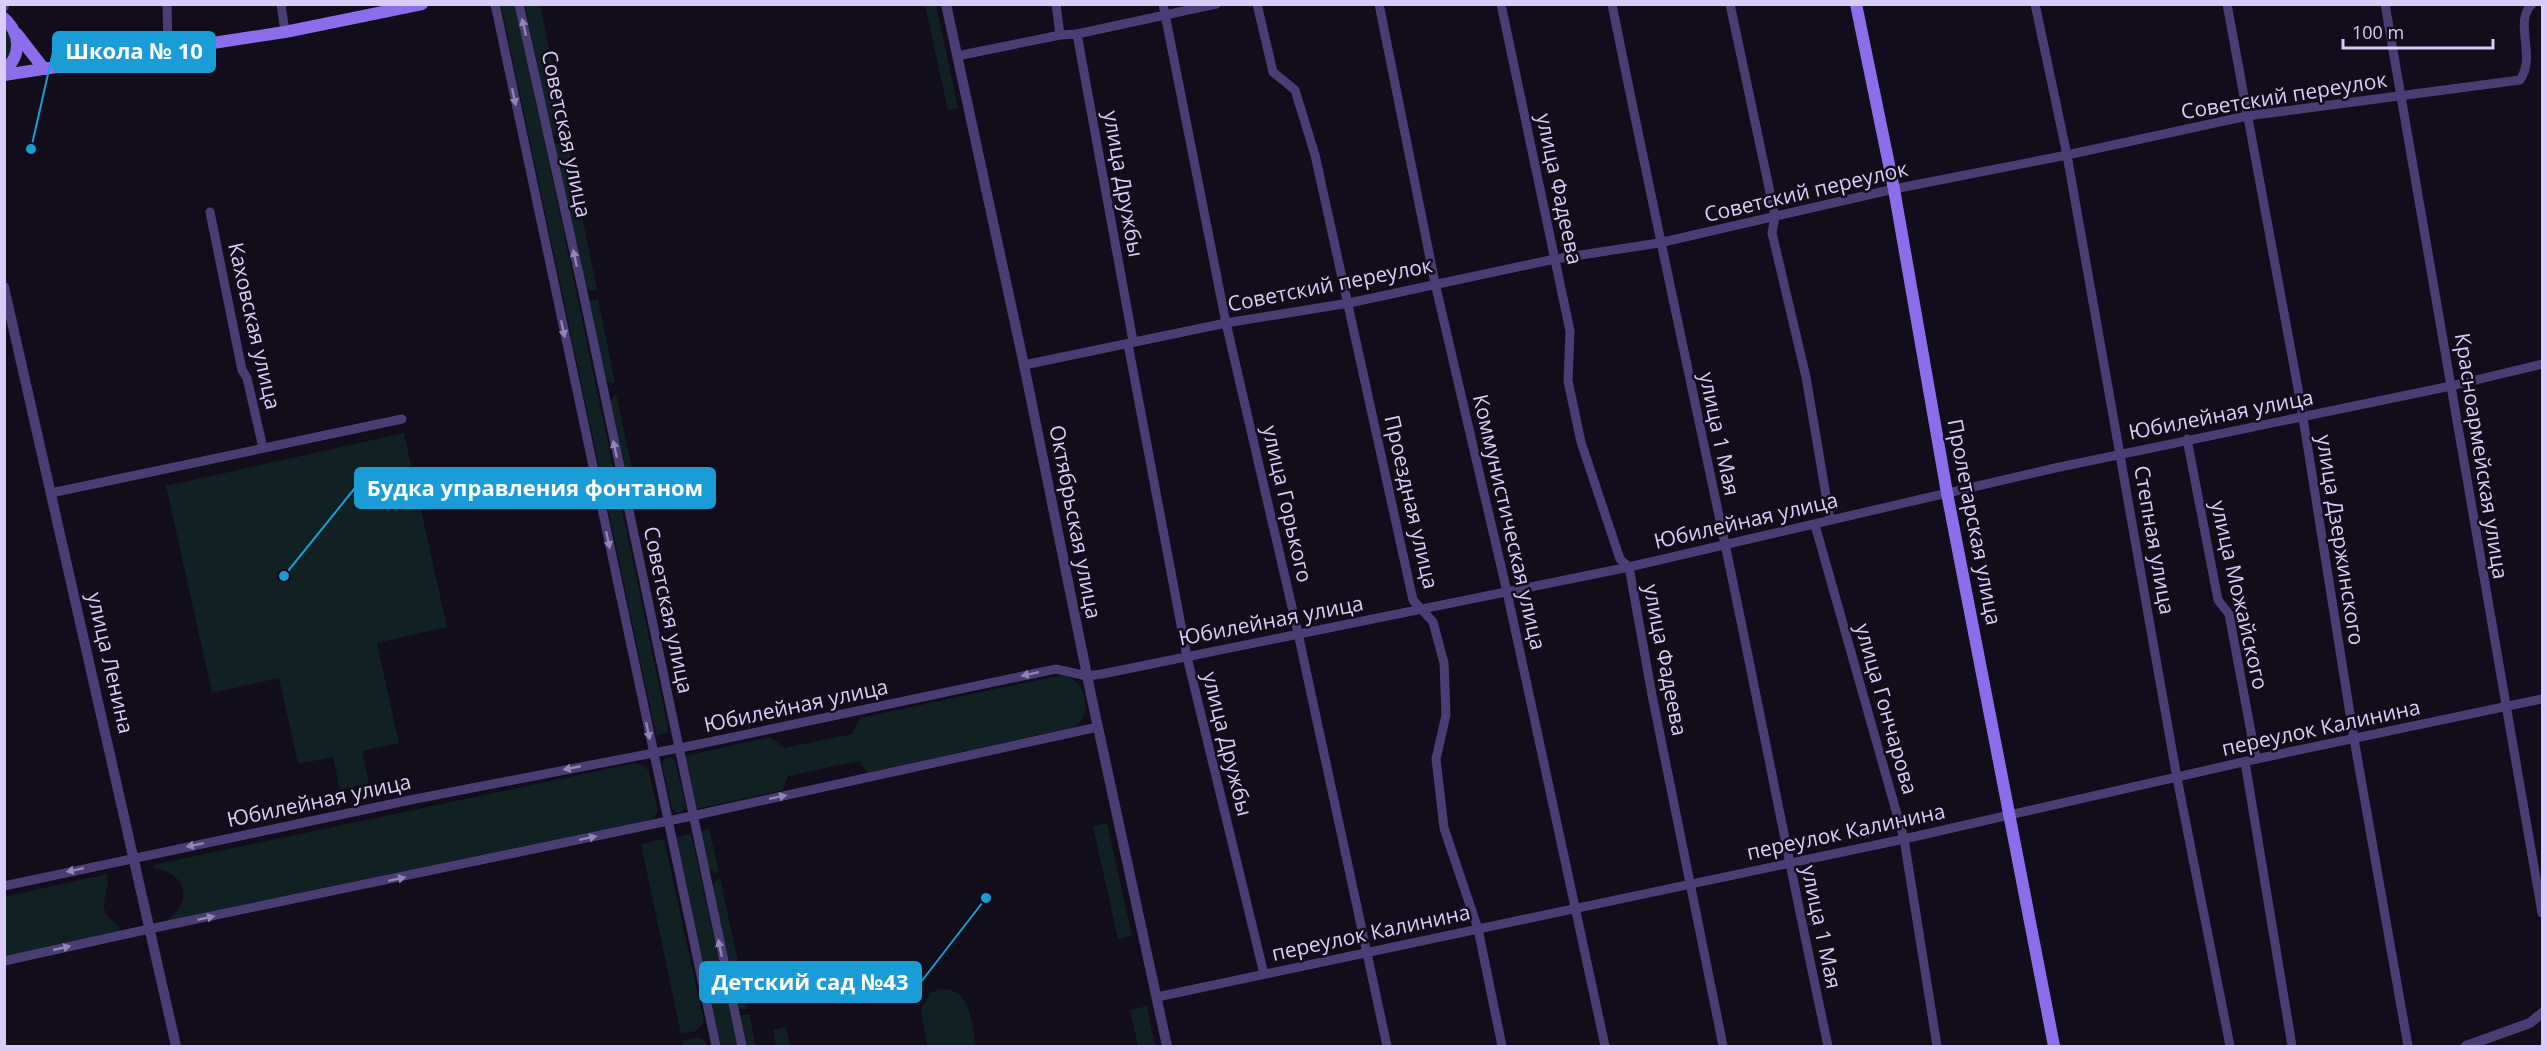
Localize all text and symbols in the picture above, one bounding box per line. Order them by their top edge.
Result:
scale bar [2343,12,2493,50]
one-way arrow [519,17,528,36]
text: 100 m [2352,20,2404,44]
callout: Школа № 10 [53,32,215,72]
text: Школа № 10 [65,35,203,65]
street label: Советская улица [536,48,598,220]
street label: Советский переулок [2179,65,2389,125]
one-way arrow [510,88,520,106]
street label: улица Дружбы [1097,109,1151,259]
street label: улица Фадеева [1530,111,1590,267]
street label: Советский переулок [1701,154,1910,228]
street label: Каховская улица [222,240,288,412]
one-way arrow [570,249,579,268]
street label: Советский переулок [1225,250,1435,318]
one-way arrow [559,320,569,338]
street label: Красноармейская улица [2449,331,2515,581]
street label: улица 1 Мая [1693,369,1747,498]
street label: Юбилейная улица [2126,382,2316,446]
street label: Коммунистическая улица [1467,391,1553,652]
street label: Проездная улица [1378,412,1446,591]
street label: Пролетарская улица [1941,416,2009,627]
street label: Октябрьская улица [1043,423,1108,621]
street label: улица Горького [1256,423,1320,585]
street label: улица Дзержинского [2311,433,2371,647]
one-way arrow [610,440,619,459]
street label: Степная улица [2128,463,2182,616]
callout: Будка управления фонтаном [355,468,715,508]
text: Будка управления фонтаном [367,472,703,502]
street label: Юбилейная улица [1651,485,1840,555]
street label: улица Можайского [2205,497,2275,692]
street label: Советская улица [638,524,700,696]
one-way arrow [604,531,613,550]
street label: улица Фадеева [1638,582,1694,738]
street label: Юбилейная улица [1176,588,1366,652]
street label: улица Ленина [81,589,141,736]
street label: улица Гончарова [1849,620,1925,797]
street label: улица Дружбы [1196,669,1259,819]
one-way arrow [1020,670,1039,679]
street label: Юбилейная улица [701,672,891,738]
street label: переулок Калинина [2219,692,2423,762]
one-way arrow [644,722,654,740]
one-way arrow [562,764,581,773]
street label: Юбилейная улица [224,767,414,833]
one-way arrow [769,792,788,802]
street label: переулок Калинина [1744,796,1948,866]
one-way arrow [579,833,597,843]
one-way arrow [186,841,205,851]
street label: улица 1 Мая [1795,862,1849,991]
one-way arrow [65,866,84,875]
one-way arrow [388,873,406,883]
street label: переулок Калинина [1269,897,1473,967]
one-way arrow [197,913,216,922]
one-way arrow [715,939,725,958]
one-way arrow [52,943,71,953]
callout: Детский сад №43 [700,962,921,1002]
text: Детский сад №43 [711,966,909,996]

